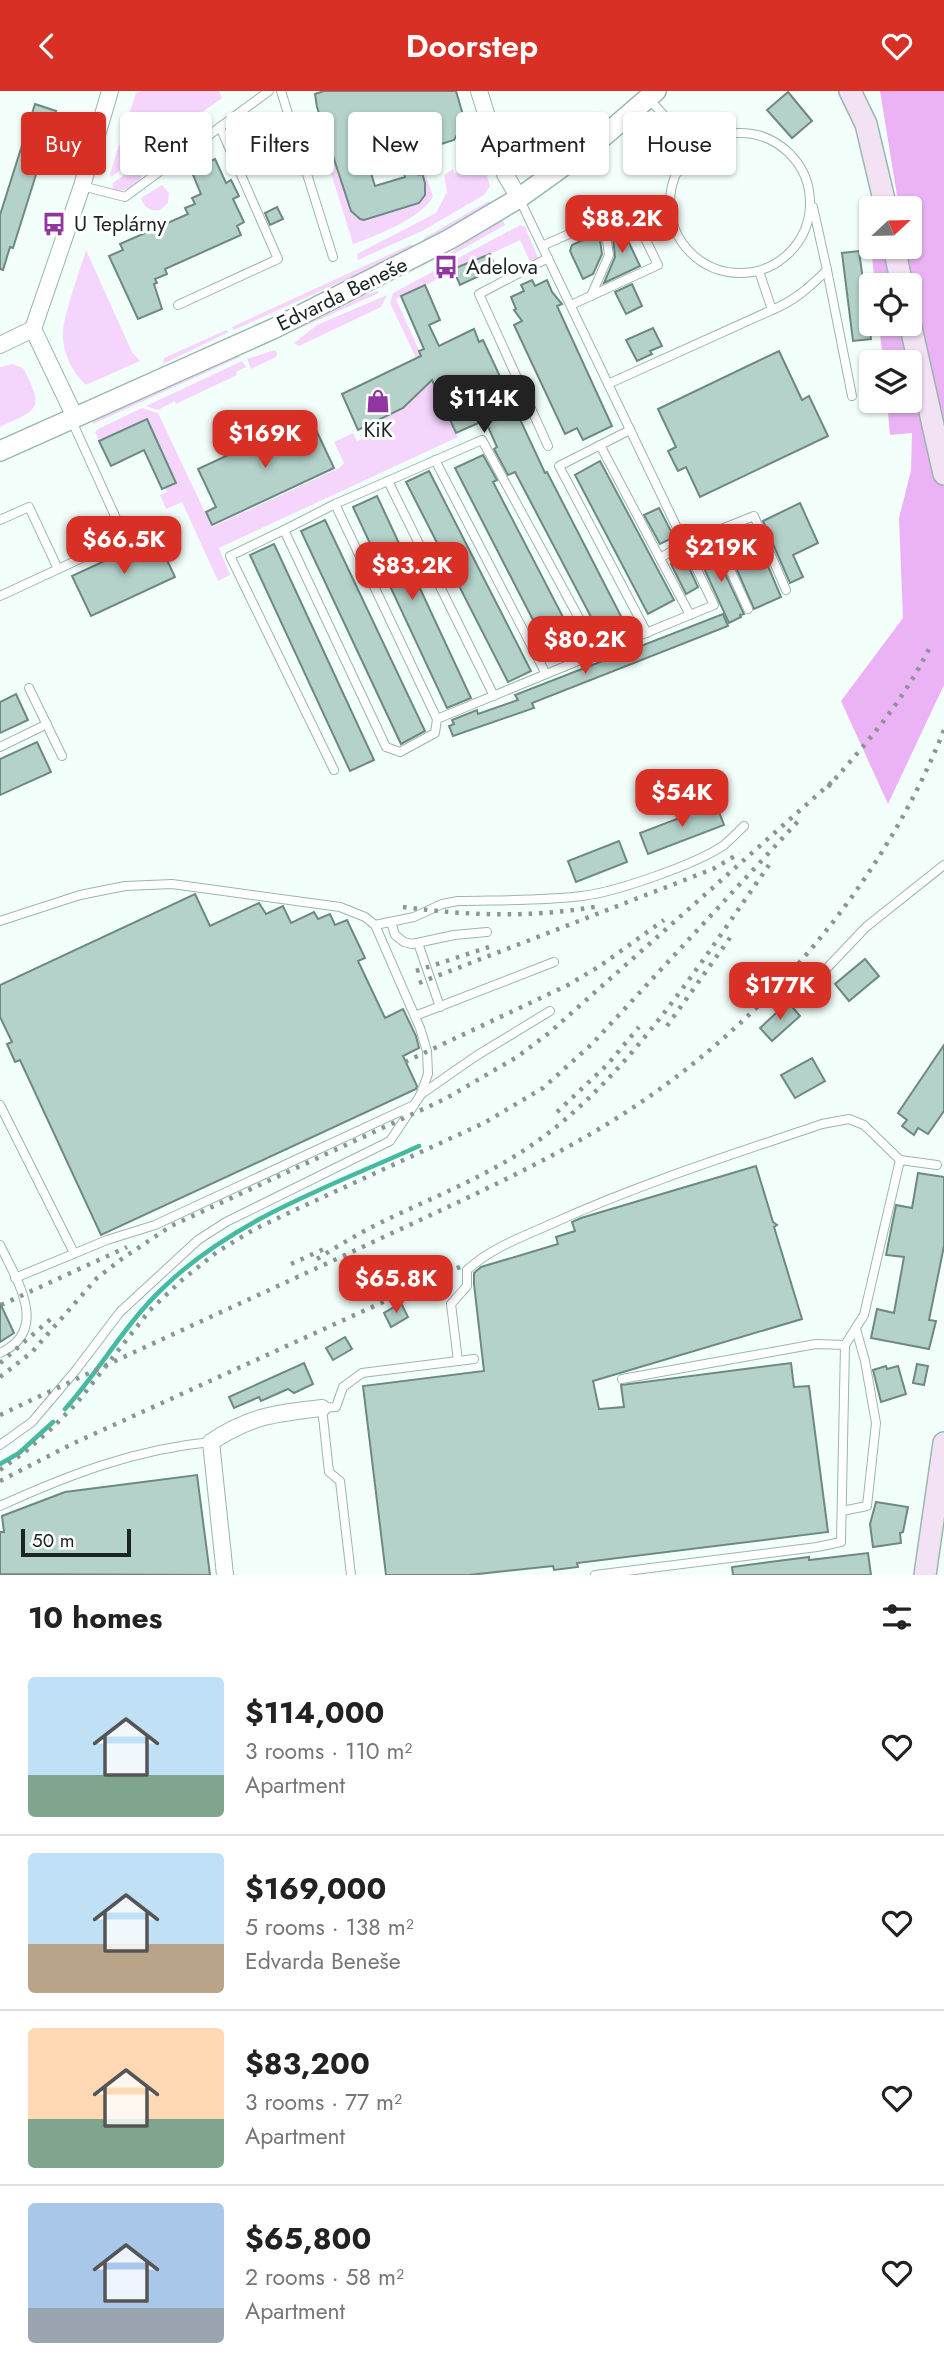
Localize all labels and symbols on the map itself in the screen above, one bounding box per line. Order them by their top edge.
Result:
pin: $88.2K [565,195,679,255]
north arrow [859,196,922,259]
place label: U Teplárny [74,209,167,239]
bus stop icon: U Teplárny [40,210,68,238]
street label: Edvarda Beneše [272,249,413,339]
place label: Adelova [466,252,538,282]
bus stop icon: Adelova [432,253,460,281]
pin: $114K [435,375,533,435]
shop icon: KiK [364,387,392,415]
pin: $169K [216,411,314,470]
place label: KiK [363,415,393,445]
pin: $66.5K [67,517,181,576]
pin: $219K [672,525,770,584]
pin: $83.2K [355,543,469,602]
pin: $80.2K [528,617,642,676]
pin: $54K [641,769,723,829]
pin: $177K [731,963,829,1022]
pin: $65.8K [339,1255,453,1315]
scale bar [21,1526,131,1558]

